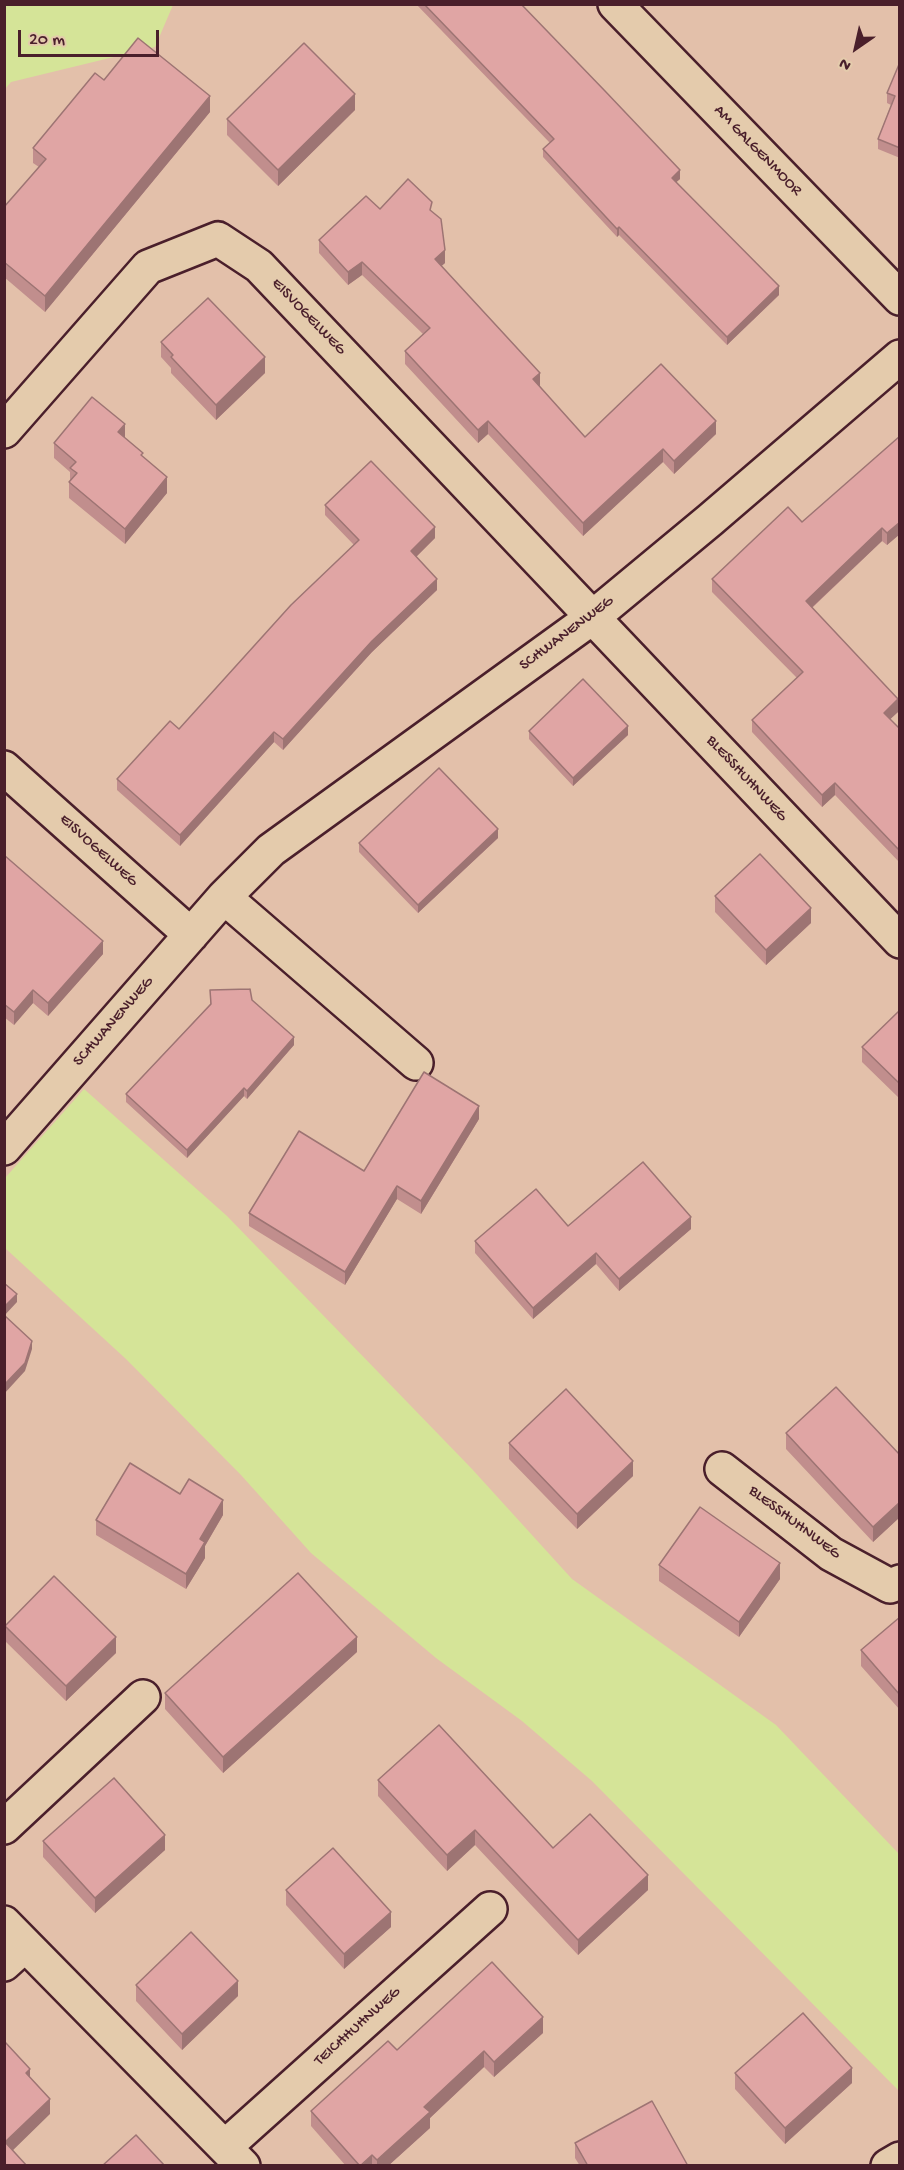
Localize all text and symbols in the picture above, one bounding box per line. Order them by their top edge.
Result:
scale bar [21,18,162,56]
north arrow [826,18,886,78]
text: 20 m [29,30,65,51]
text: N [836,53,855,74]
street label: AM GALGENMOOR [709,102,805,200]
street label: EISVOGELWEG [267,275,349,359]
street label: SCHWANENWEG [516,592,618,676]
street label: BLESSHUHNWEG [701,732,791,826]
street label: EISVOGELWEG [55,811,141,891]
street label: SCHWANENWEG [70,973,158,1071]
street label: BLESSHUHNWEG [744,1482,844,1564]
street label: TEICHHUHNWEG [311,1983,405,2071]

